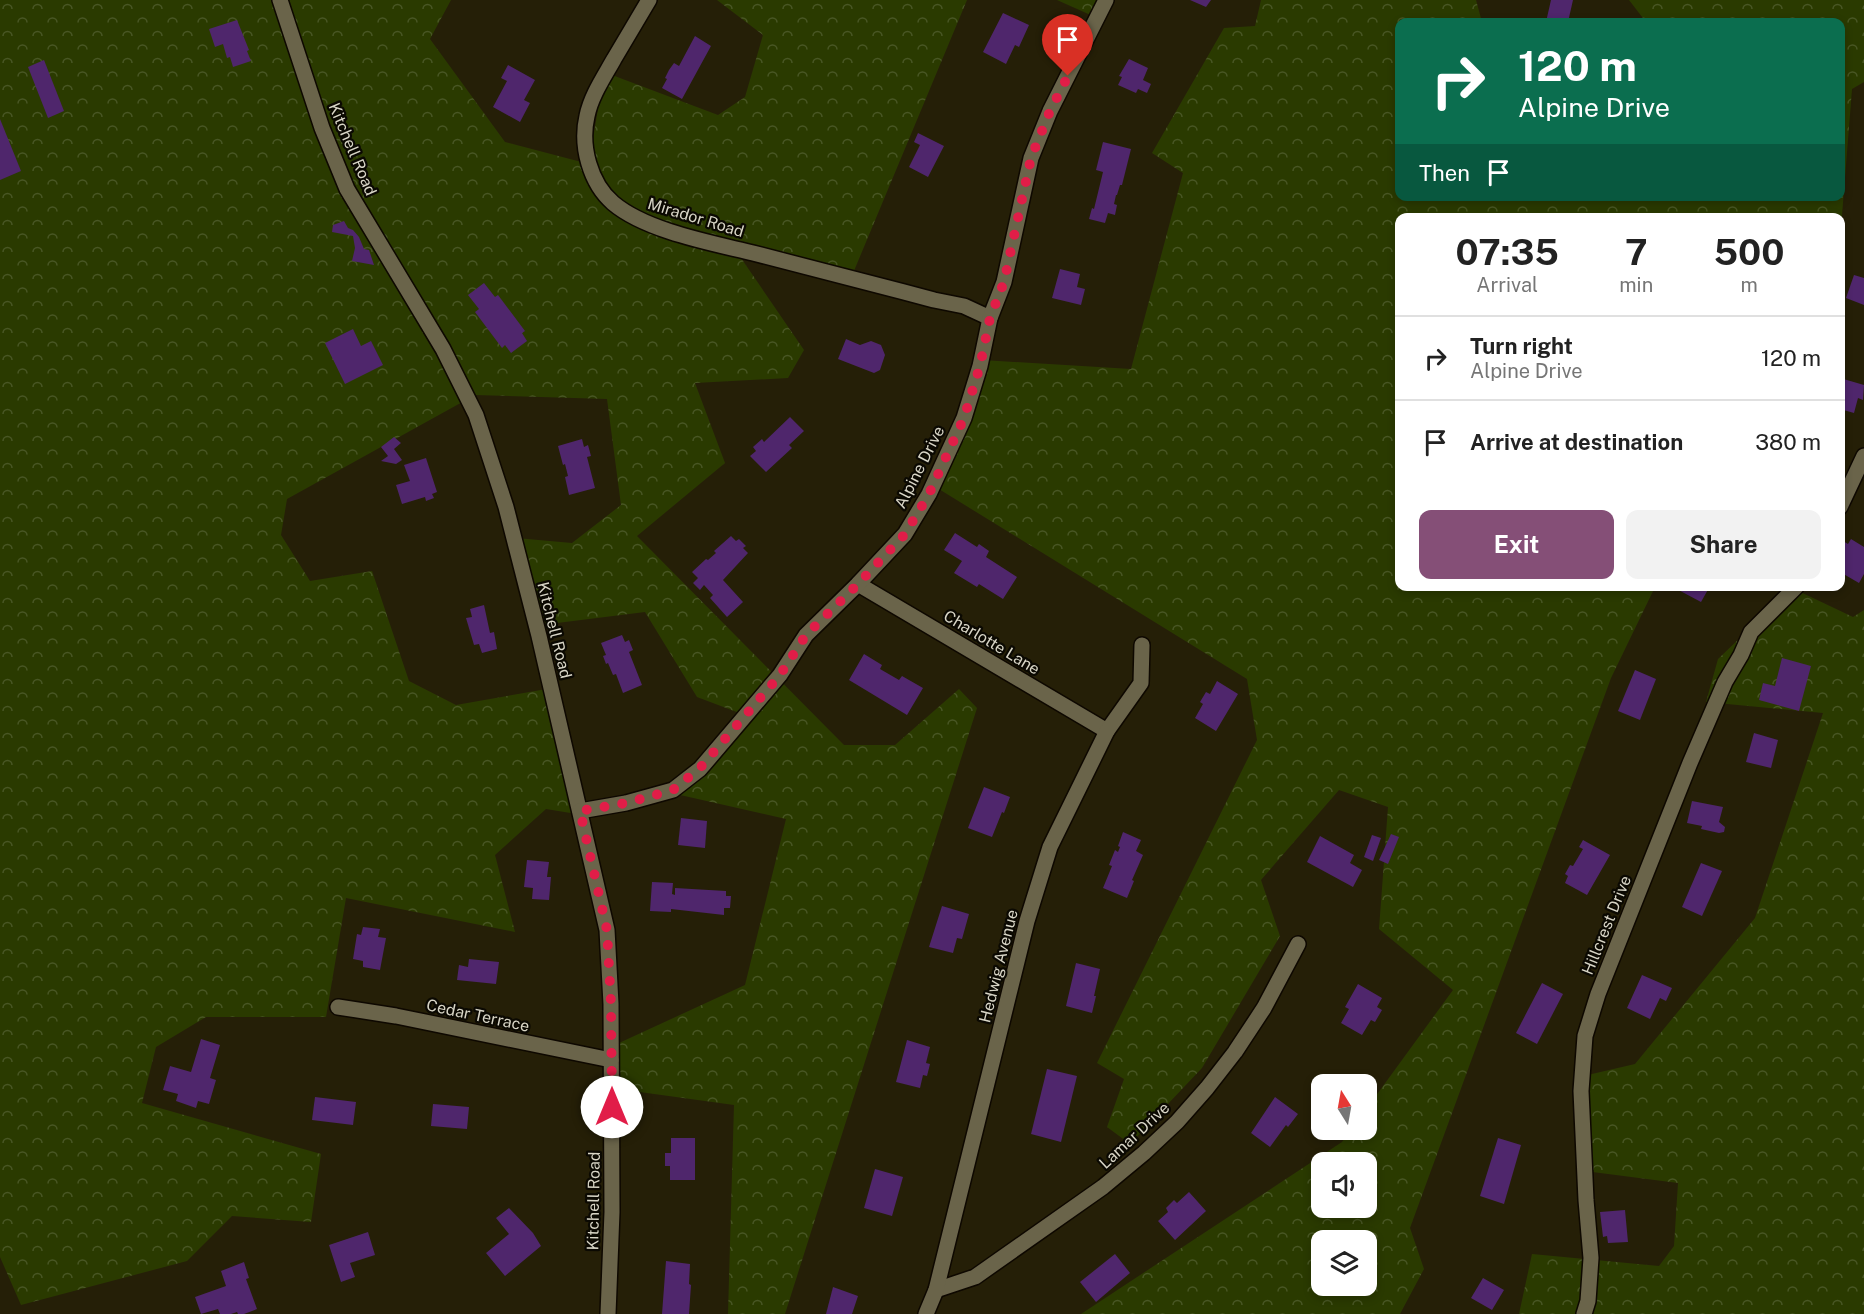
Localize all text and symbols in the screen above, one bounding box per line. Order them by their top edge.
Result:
pin [1042,14,1093,76]
icon: arrive [1051,23,1084,56]
text: 120 m [1518,41,1637,90]
icon: right [1419,42,1497,120]
text: Alpine Drive [1518,91,1670,123]
street label: Kitchell Road [324,100,381,198]
icon: arrive [1482,156,1515,189]
text: Then [1419,160,1470,186]
street label: Mirador Road [645,194,746,241]
text: 07:35 [1456,231,1559,273]
text: 7 [1625,231,1648,273]
text: 500 [1714,231,1784,273]
text: Arrival [1476,273,1538,297]
text: min [1619,273,1653,297]
text: m [1740,273,1758,297]
text: Turn right [1470,333,1573,359]
icon: right [1419,342,1452,375]
text: 120 m [1761,345,1821,371]
text: Alpine Drive [1470,359,1583,383]
street label: Alpine Drive [891,423,948,512]
icon: arrive [1419,426,1452,459]
text: Arrive at destination [1470,429,1683,455]
text: 380 m [1755,429,1821,455]
button: Exit [1419,510,1614,579]
button: Share [1626,510,1821,579]
street label: Kitchell Road [533,580,576,680]
street label: Charlotte Lane [940,606,1043,679]
street label: Hillcrest Drive [1578,873,1635,978]
street label: Hedwig Avenue [975,908,1022,1025]
street label: Cedar Terrace [425,995,531,1036]
north arrow [1311,1074,1377,1140]
map controls [1311,1074,1377,1296]
position arrow [580,1075,644,1139]
street label: Lamar Drive [1095,1098,1173,1173]
street label: Kitchell Road [583,1151,604,1251]
button: sound [1311,1152,1377,1218]
button: layers [1311,1230,1377,1296]

